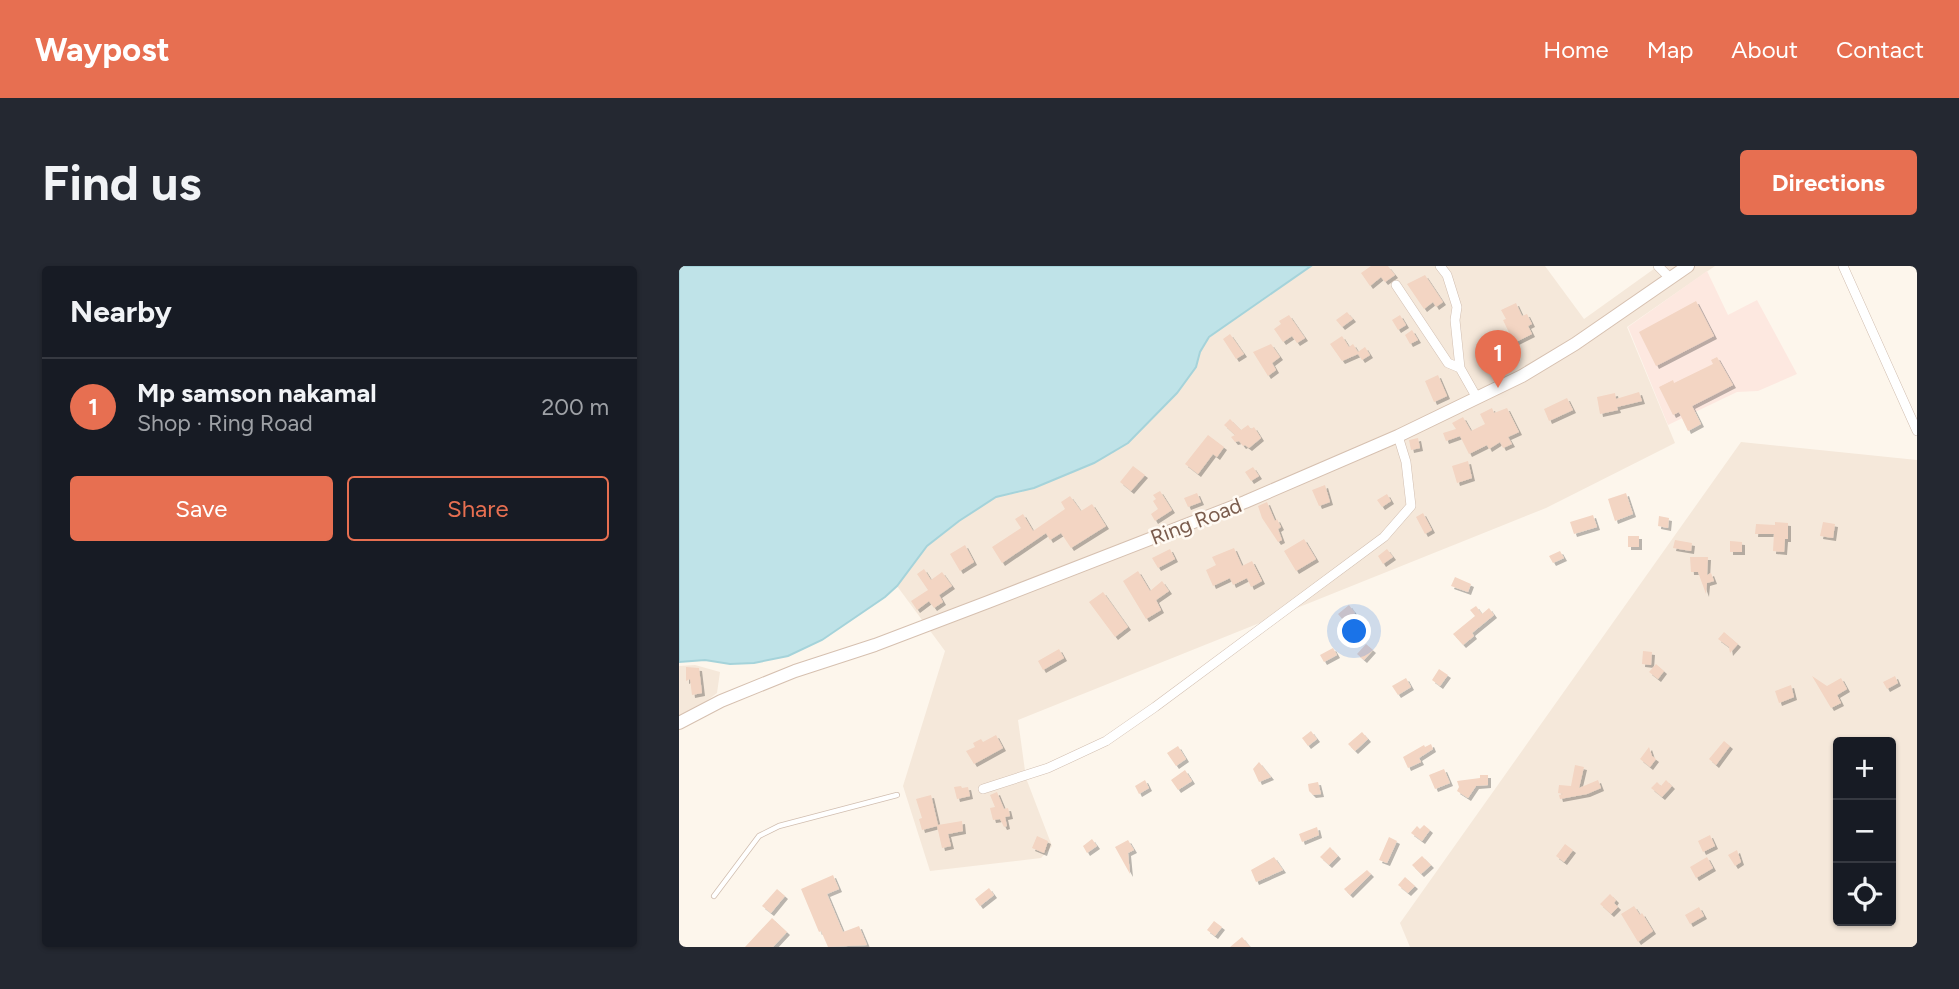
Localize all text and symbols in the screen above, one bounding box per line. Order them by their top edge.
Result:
text: Waypost [35,30,170,69]
text: Home [1543,35,1609,64]
text: Map [1647,35,1693,64]
text: About [1731,35,1798,64]
text: Contact [1836,35,1924,64]
button: Directions [1740,150,1917,215]
text: Find us [42,153,201,212]
text: Nearby [70,293,172,330]
pin: 1 [1475,330,1521,388]
text: Mp samson nakamal [137,377,377,409]
text: 1 [88,393,98,421]
text: 200 m [541,393,609,421]
text: Shop · Ring Road [137,409,313,437]
button: Save [70,476,333,541]
button: Share [347,476,609,541]
street label: Ring Road [1147,492,1245,550]
your location [1337,614,1371,648]
map controls [1833,737,1896,926]
button: + [1833,737,1896,800]
button: − [1833,800,1896,863]
button: locate [1833,863,1896,926]

